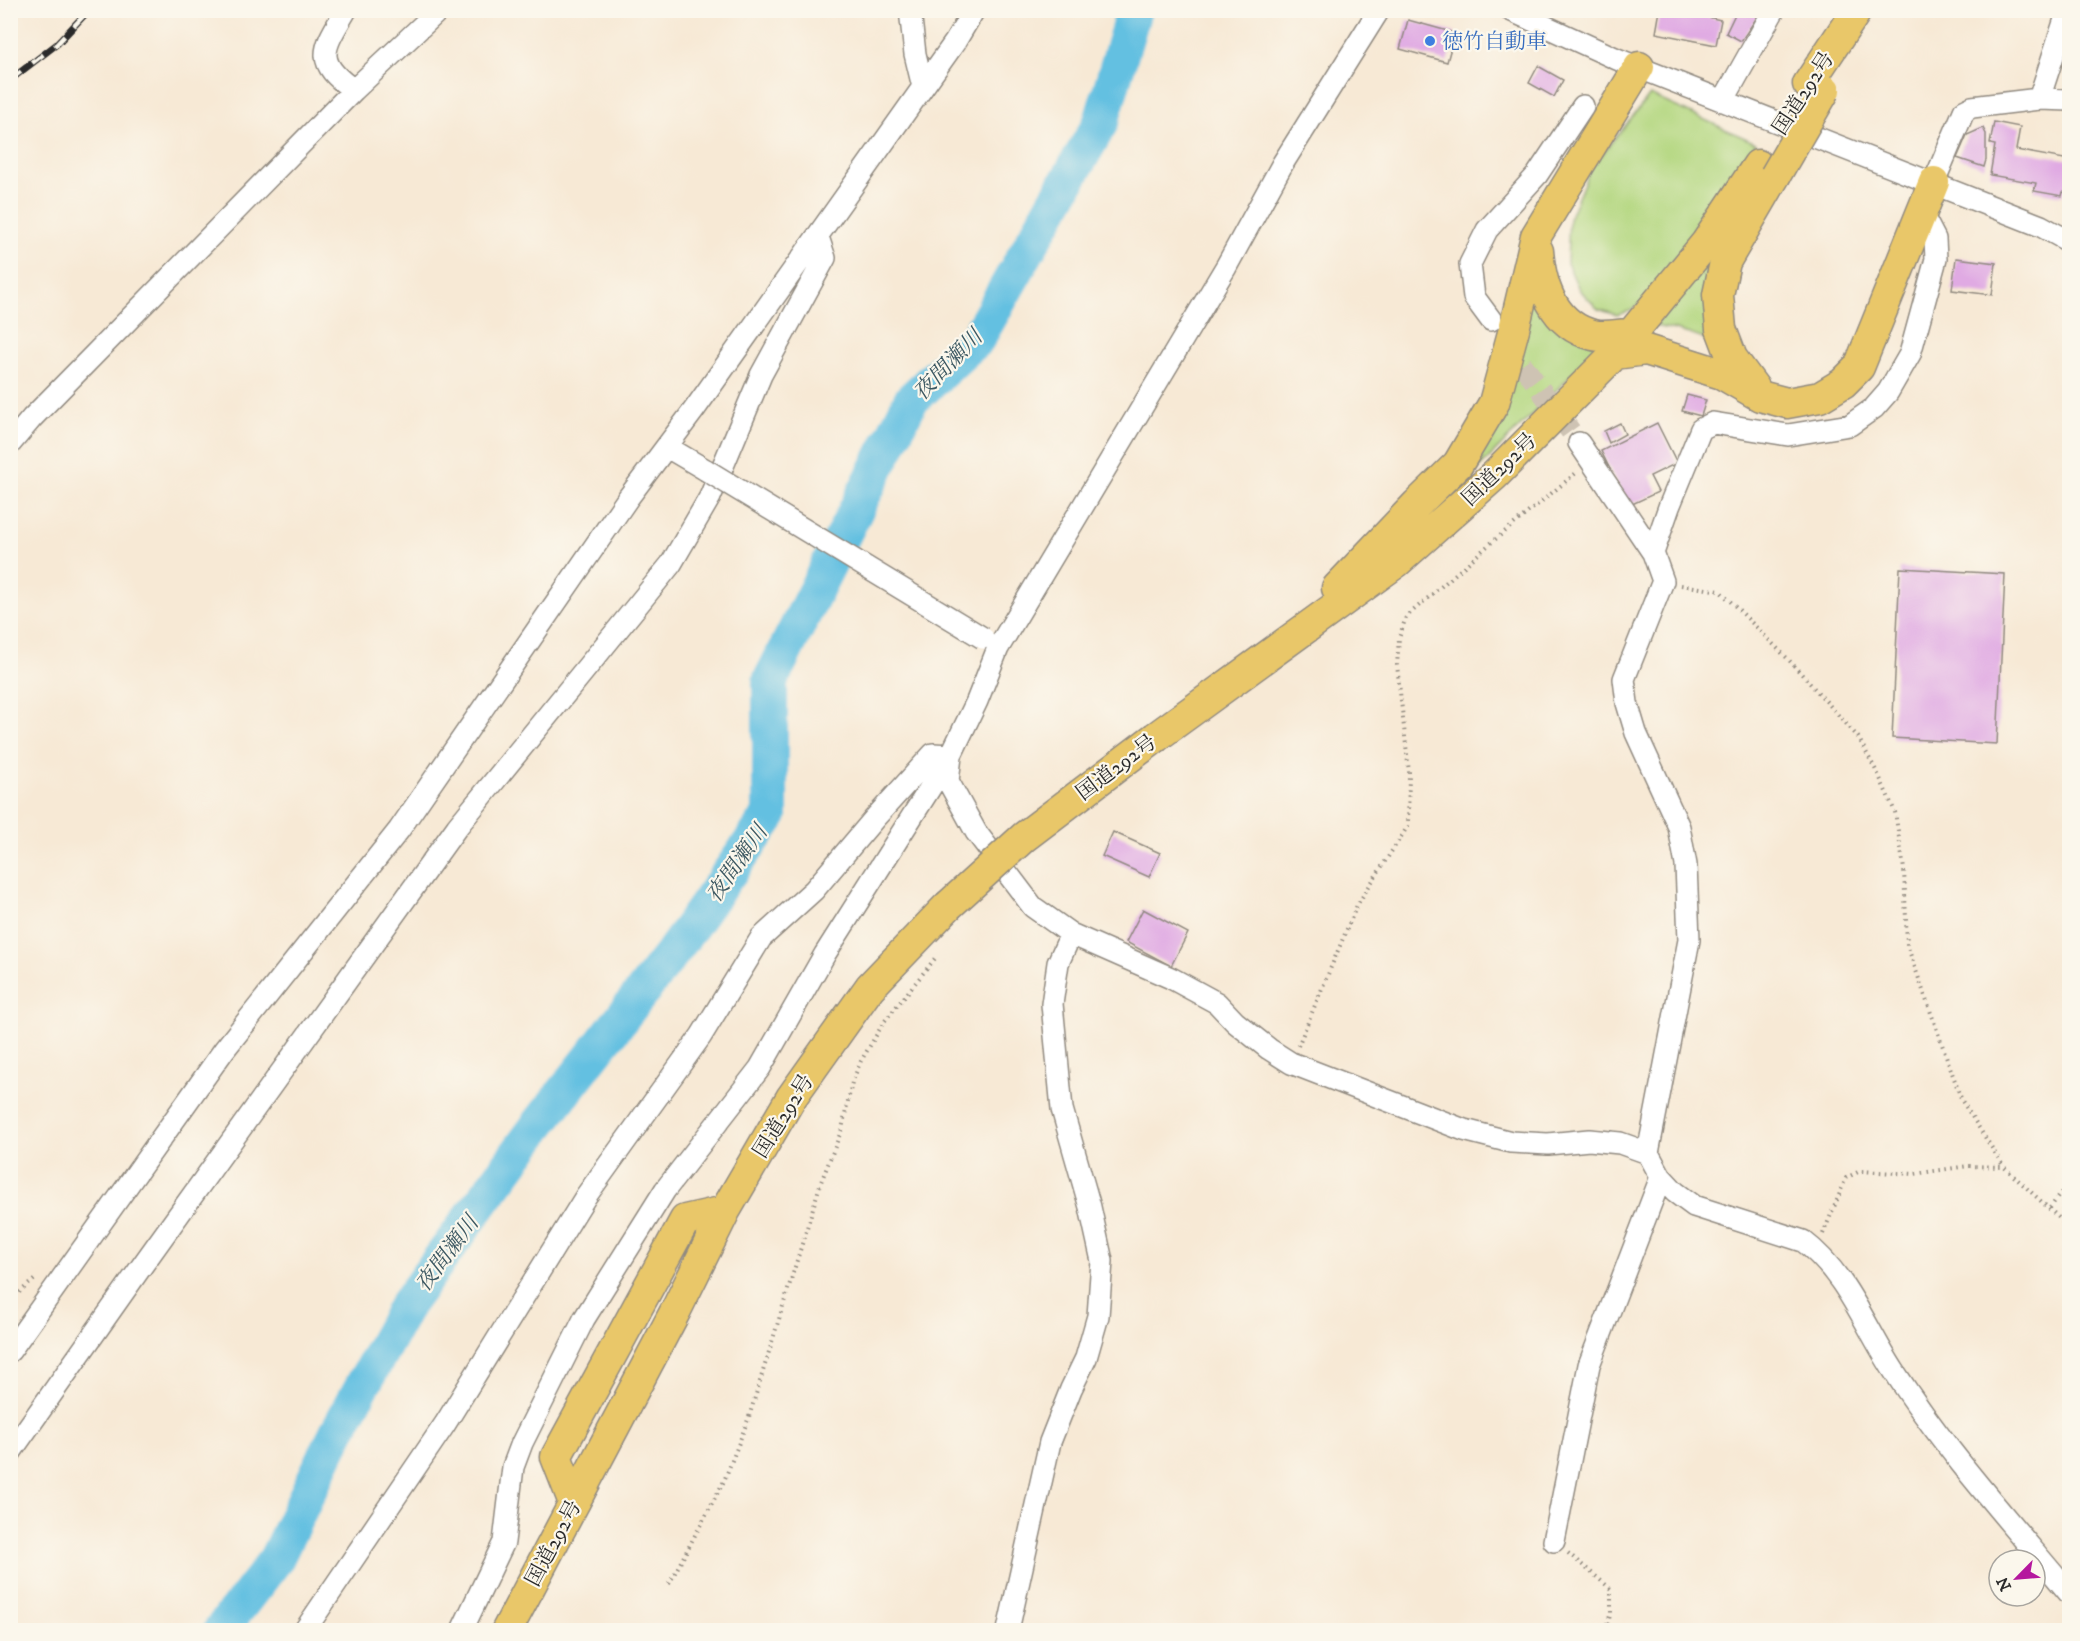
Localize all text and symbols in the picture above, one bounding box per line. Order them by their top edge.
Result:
place label: 徳竹自動車 [1442,29,1547,55]
marker: 徳竹自動車 [1423,34,1437,48]
street label: 国道292号 [1767,47,1840,140]
water label: 夜間瀬川 [908,323,990,406]
street label: 国道292号 [1457,428,1543,512]
street label: 国道292号 [1071,729,1162,807]
water label: 夜間瀬川 [701,818,775,908]
street label: 国道292号 [748,1070,820,1163]
water label: 夜間瀬川 [410,1209,486,1297]
street label: 国道292号 [520,1496,587,1591]
north arrow [1987,1548,2047,1608]
text: N [1992,1574,2016,1594]

